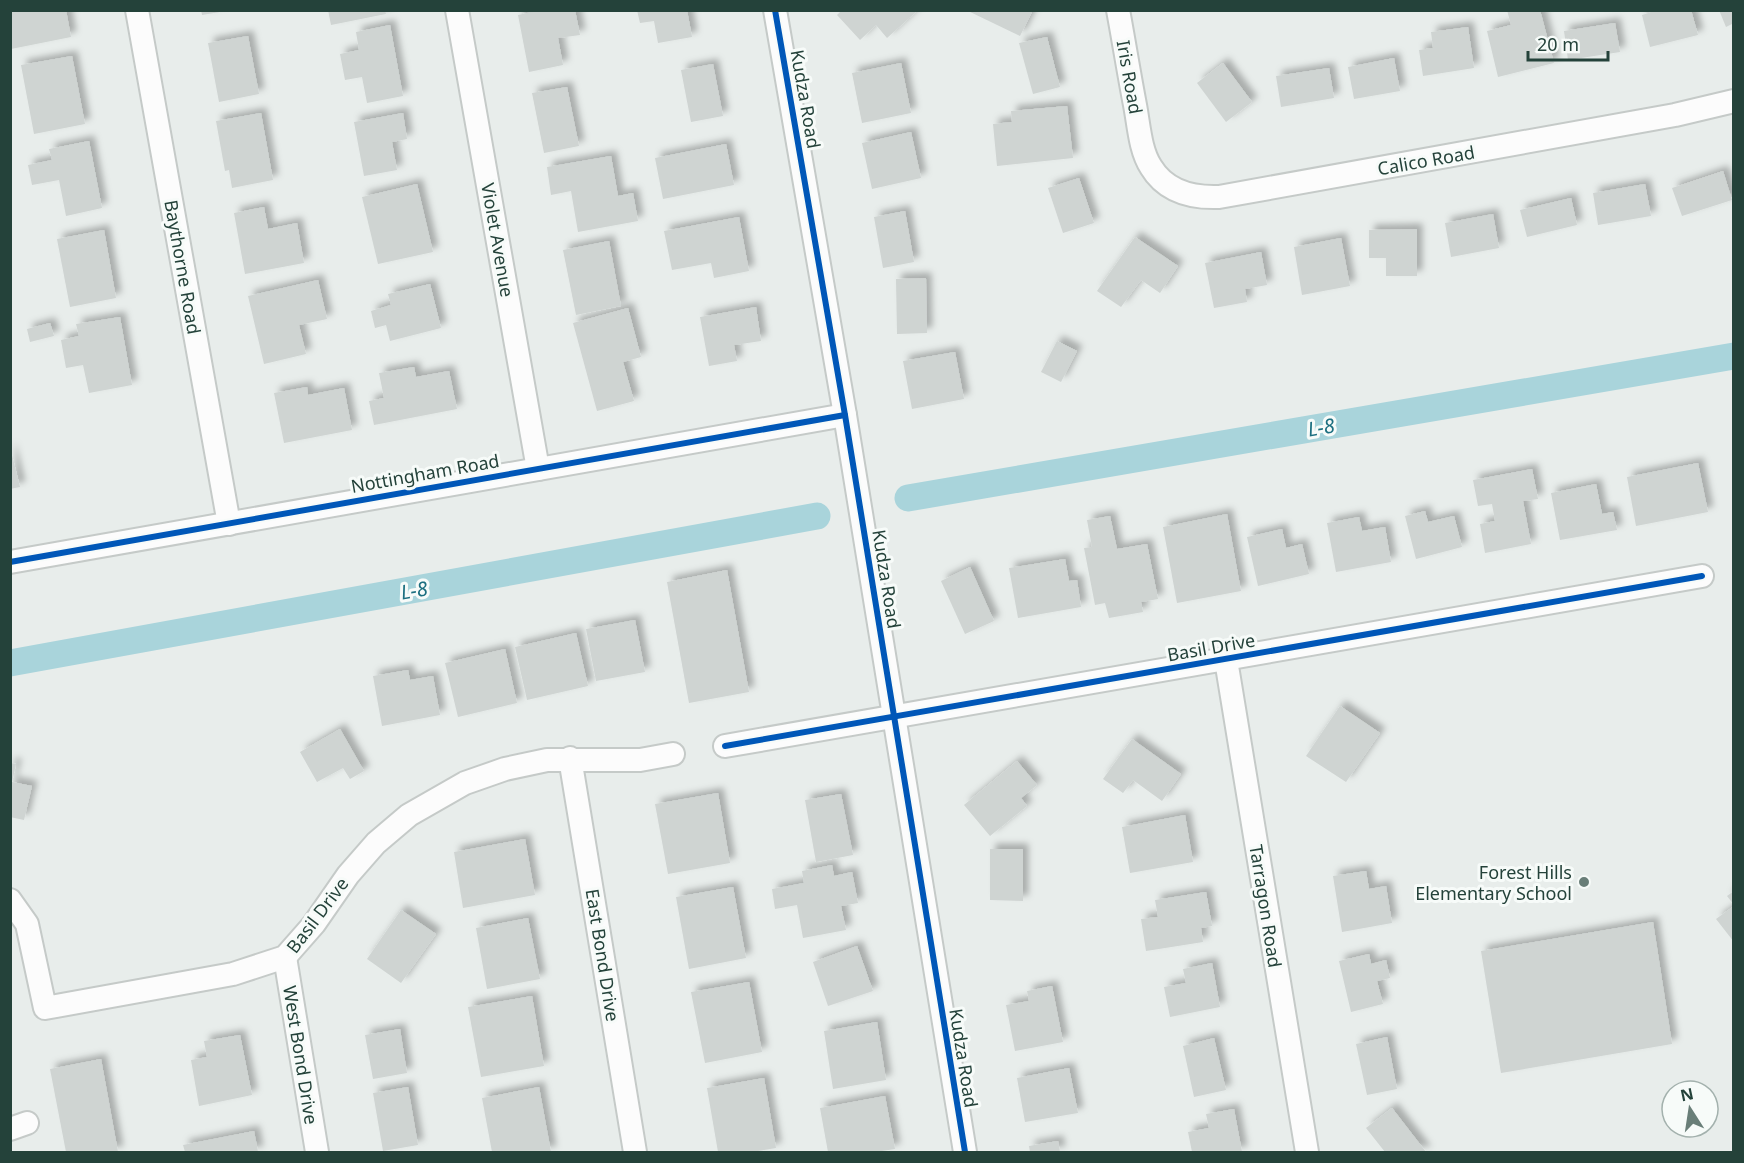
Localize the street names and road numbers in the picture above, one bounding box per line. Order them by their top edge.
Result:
street label: Iris Road [1112,38,1148,116]
street label: Kudza Road [786,48,826,150]
street label: Calico Road [1376,140,1476,180]
street label: Violet Avenue [476,181,520,299]
street label: Baythorne Road [159,198,207,336]
street label: Nottingham Road [349,448,501,498]
street label: Kudza Road [867,528,907,630]
street label: Basil Drive [1165,627,1257,667]
street label: Tarragon Road [1244,843,1288,969]
street label: Basil Drive [281,872,353,958]
street label: East Bond Drive [581,887,625,1023]
street label: West Bond Drive [278,984,324,1126]
street label: Kudza Road [944,1007,984,1109]

